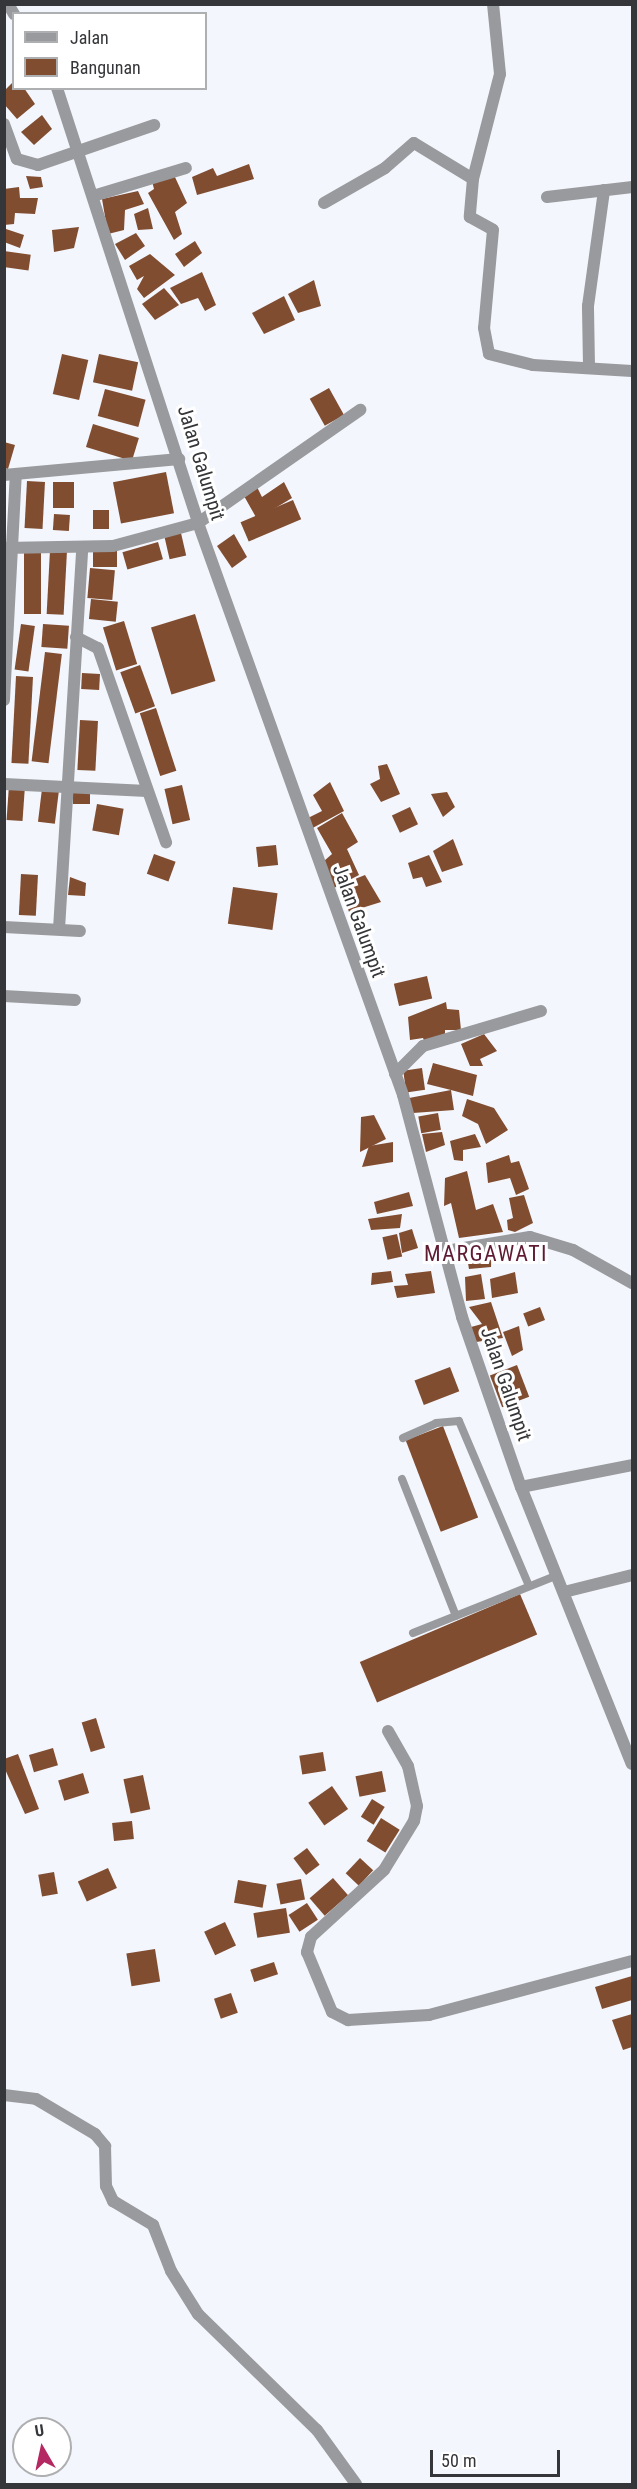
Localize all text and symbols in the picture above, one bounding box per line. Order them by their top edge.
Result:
legend [12,12,207,90]
text: Jalan [70,27,109,48]
text: Bangunan [70,57,141,78]
street label: Jalan Galumpit [172,403,230,523]
street label: Jalan Galumpit [327,861,391,981]
district label: MARGAWATI [424,1241,548,1267]
street label: Jalan Galumpit [475,1324,537,1444]
north arrow [12,2417,72,2477]
text: U [33,2421,45,2441]
scale bar [433,2438,564,2476]
text: 50 m [441,2450,476,2471]

